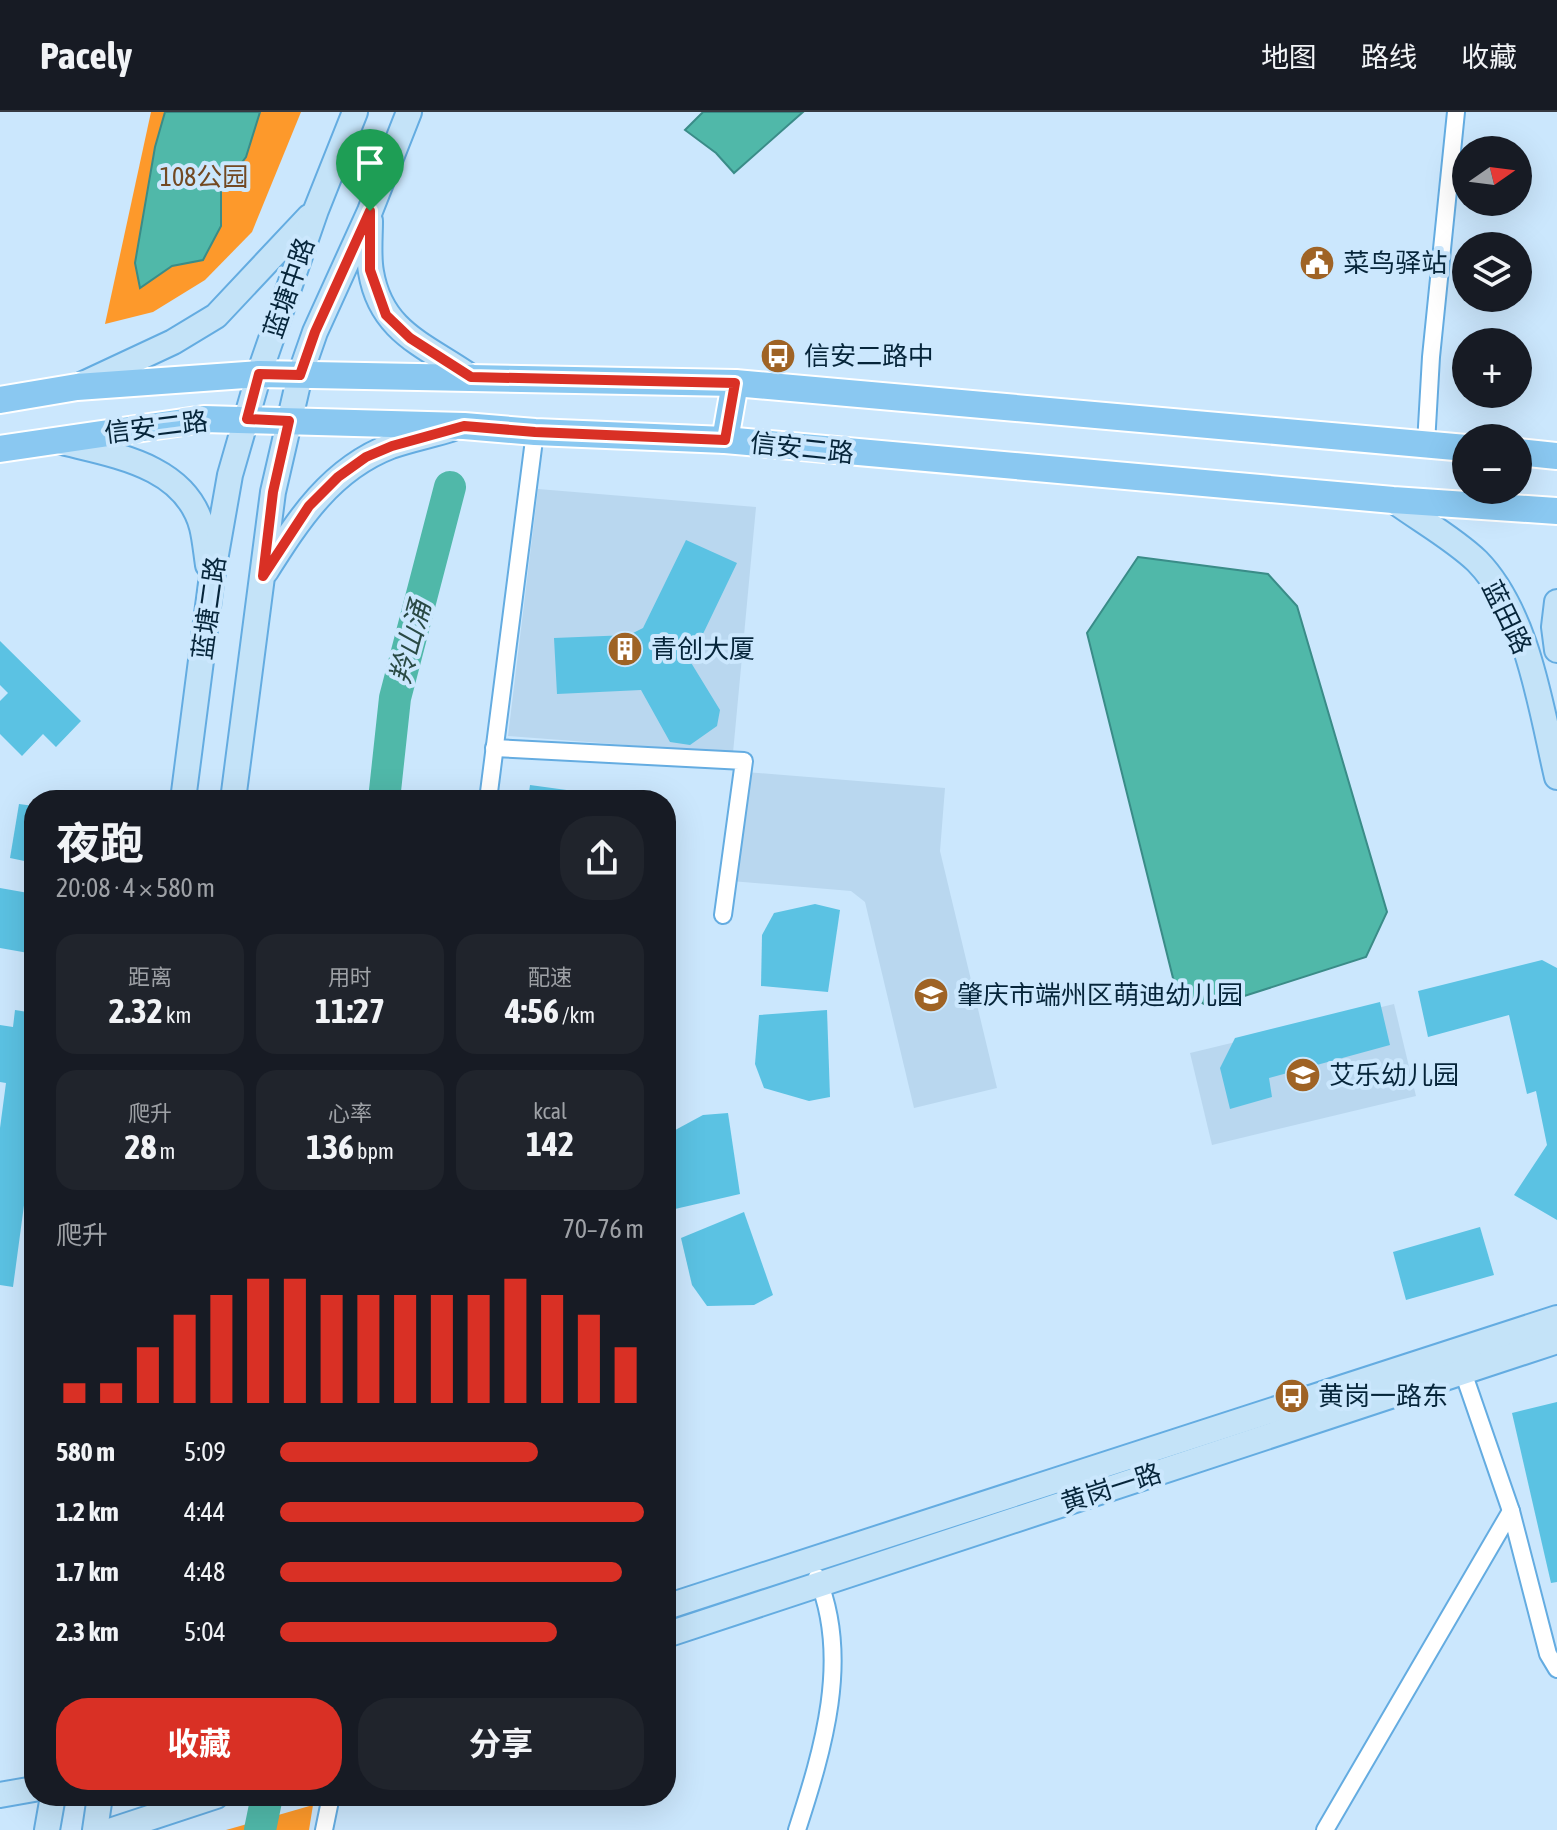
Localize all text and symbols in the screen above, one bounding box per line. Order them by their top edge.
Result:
text: Pacely [40,34,132,77]
text: 地图 [1261,41,1317,73]
text: 路线 [1361,41,1417,73]
text: 收藏 [1461,41,1517,73]
pin [336,129,404,211]
north arrow [1452,136,1532,216]
map controls [1452,136,1532,504]
icon: arrive [348,141,392,185]
park label: 108公园 [160,162,248,192]
button: layers [1452,232,1532,312]
street label: 蓝塘中路 [258,234,320,342]
public building icon: 菜鸟驿站 [1298,244,1336,282]
place label: 菜鸟驿站 [1343,248,1447,278]
button: + [1452,328,1532,408]
bus stop icon: 信安二路中 [759,337,797,375]
place label: 信安二路中 [804,341,934,371]
street label: 信安二路 [103,406,209,448]
button: − [1452,424,1532,504]
street label: 信安二路 [749,428,855,468]
street label: 蓝塘二路 [187,554,231,662]
street label: 蓝田路 [1476,575,1538,659]
water label: 羚山涌 [384,594,437,687]
building icon: 青创大厦 [606,630,644,668]
place label: 青创大厦 [651,634,755,664]
button: share [560,816,644,900]
text: 夜跑 [56,818,144,868]
text: 20:08 · 4 × 580 m [56,873,215,903]
text: 距离 [128,964,172,990]
text: 用时 [328,964,372,990]
text: 配速 [528,964,572,990]
school or university icon: 肇庆市端州区萌迪幼儿园 [912,976,950,1014]
place label: 肇庆市端州区萌迪幼儿园 [957,980,1243,1010]
text: 2.32 [109,991,163,1030]
text: 11:27 [315,991,385,1030]
text: 4:56 [505,991,559,1030]
text: km [163,1002,191,1028]
text: /km [559,1002,595,1028]
school or university icon: 艾乐幼儿园 [1284,1056,1322,1094]
place label: 艾乐幼儿园 [1329,1060,1459,1090]
text: kcal [533,1098,567,1124]
text: 爬升 [128,1100,172,1126]
text: 心率 [328,1100,372,1126]
text: 142 [526,1124,574,1163]
text: 28 [125,1127,157,1166]
text: 136 [306,1127,354,1166]
text: m [157,1138,175,1164]
text: bpm [354,1138,394,1164]
text: 70–76 m [562,1214,644,1244]
text: 爬升 [56,1220,108,1250]
bus stop icon: 黄岗一路东 [1273,1377,1311,1415]
place label: 黄岗一路东 [1318,1381,1448,1411]
text: 580 m [56,1437,115,1467]
text: 5:09 [184,1437,226,1467]
street label: 黄岗一路 [1057,1458,1165,1518]
text: 1.2 km [56,1497,119,1527]
text: 4:44 [184,1497,225,1527]
text: 1.7 km [56,1557,119,1587]
text: 4:48 [184,1557,225,1587]
text: 2.3 km [56,1617,119,1647]
text: 5:04 [184,1617,226,1647]
button: 收藏 [56,1698,342,1790]
button: 分享 [358,1698,644,1790]

